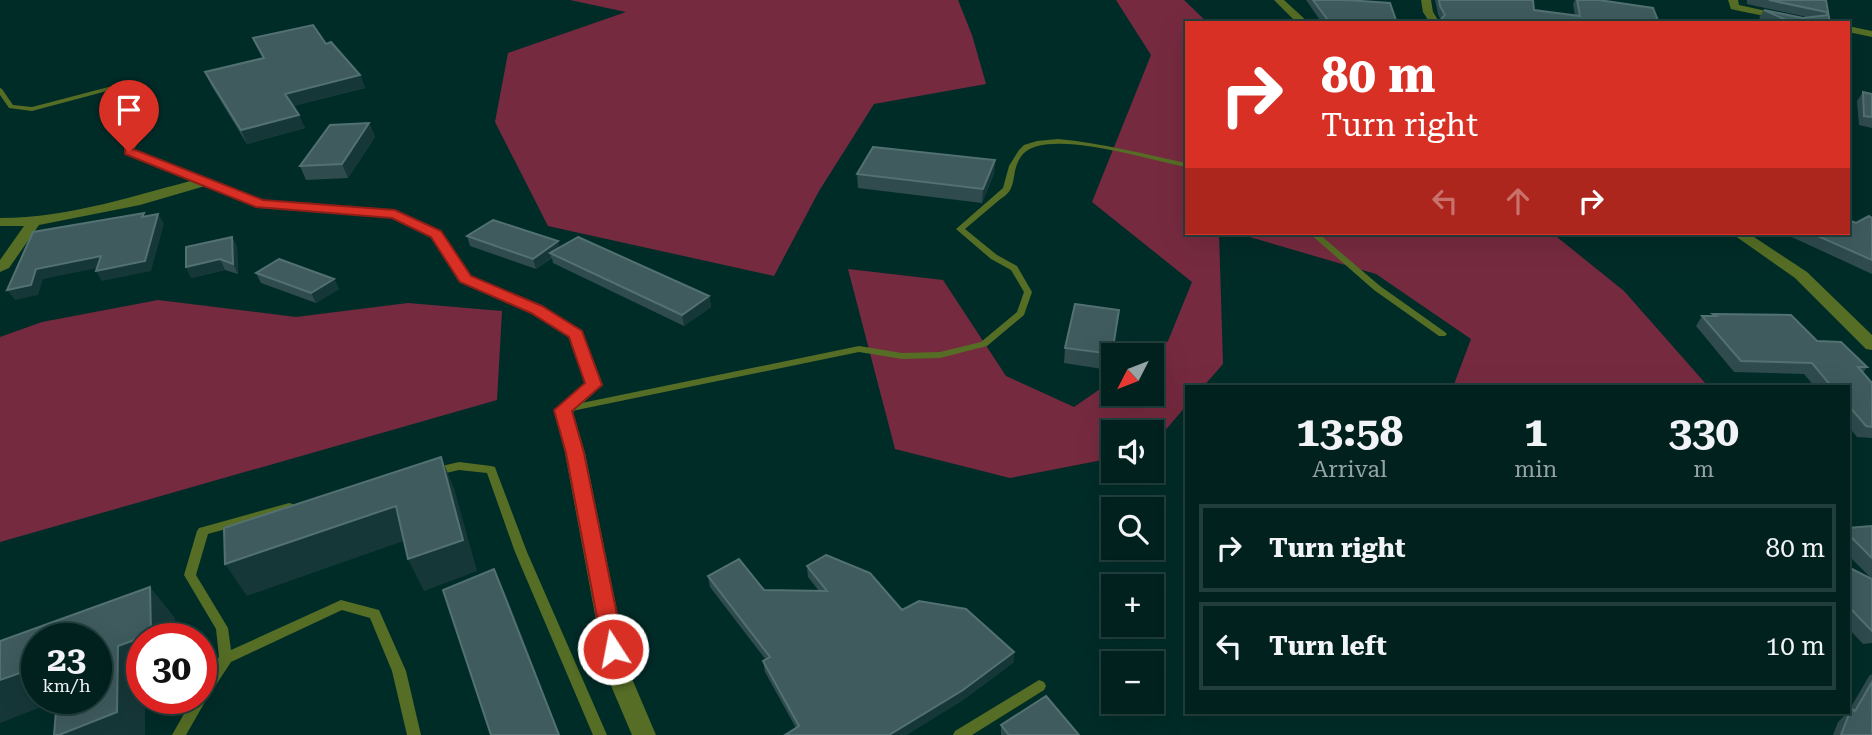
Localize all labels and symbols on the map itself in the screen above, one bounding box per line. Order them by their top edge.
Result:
pin [99,80,159,152]
north arrow [1101,343,1164,406]
position arrow [576,612,650,686]
speed limit sign: 30 [126,623,217,714]

